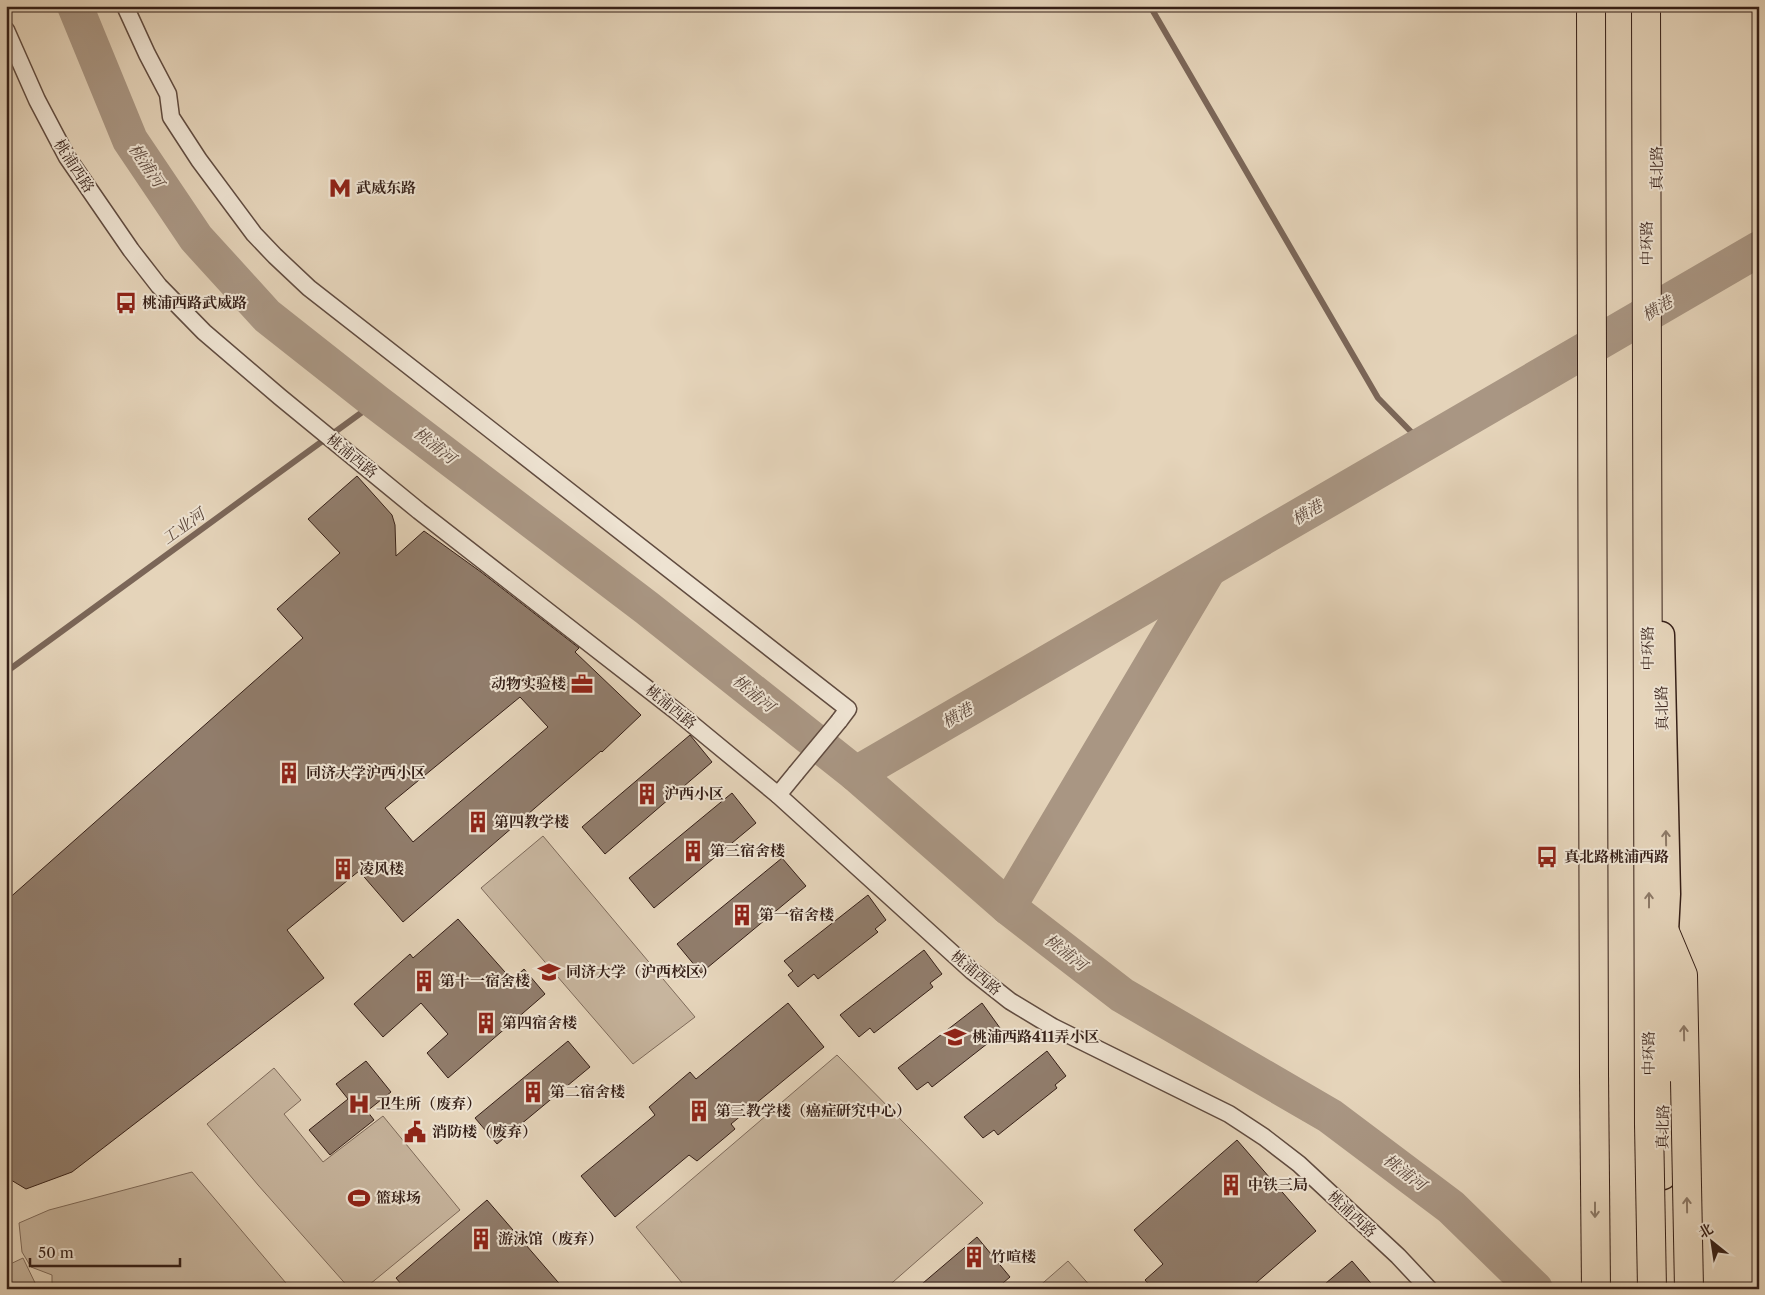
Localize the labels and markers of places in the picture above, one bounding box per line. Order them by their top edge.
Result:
metro station icon: 武威东路 [327,175,353,201]
place label: 武威东路 [356,178,416,197]
bus stop icon: 桃浦西路武威路 [113,290,139,316]
place label: 桃浦西路武威路 [142,293,247,312]
office icon: 动物实验楼 [569,671,595,697]
place label: 动物实验楼 [491,674,566,693]
building icon: 同济大学沪西小区 [276,760,302,786]
place label: 同济大学沪西小区 [306,763,426,782]
building icon: 沪西小区 [634,781,660,807]
place label: 沪西小区 [664,784,724,803]
building icon: 第四教学楼 [465,809,491,835]
place label: 第四教学楼 [494,812,569,831]
building icon: 第三宿舍楼 [680,838,706,864]
place label: 第三宿舍楼 [710,841,785,860]
bus stop icon: 真北路桃浦西路 [1534,844,1560,870]
place label: 真北路桃浦西路 [1564,847,1669,866]
building icon: 凌风楼 [330,856,356,882]
place label: 凌风楼 [359,859,404,878]
building icon: 第一宿舍楼 [729,902,755,928]
place label: 第一宿舍楼 [759,905,834,924]
school or university icon: 同济大学（沪西校区） [536,959,562,985]
place label: 同济大学（沪西校区） [566,962,716,981]
building icon: 第十一宿舍楼 [411,968,437,994]
place label: 第十一宿舍楼 [440,971,530,990]
building icon: 第四宿舍楼 [473,1010,499,1036]
place label: 第四宿舍楼 [502,1013,577,1032]
school or university icon: 桃浦西路411弄小区 [942,1024,968,1050]
place label: 桃浦西路411弄小区 [972,1027,1099,1046]
building icon: 第二宿舍楼 [520,1079,546,1105]
place label: 第二宿舍楼 [550,1082,625,1101]
hospital icon: 卫生所（废弃） [346,1091,372,1117]
place label: 卫生所（废弃） [376,1094,481,1113]
building icon: 第三教学楼（癌症研究中心） [686,1098,712,1124]
place label: 第三教学楼（癌症研究中心） [716,1101,911,1120]
public building icon: 消防楼（废弃） [402,1119,428,1145]
place label: 消防楼（废弃） [432,1122,537,1141]
building icon: 中铁三局 [1218,1172,1244,1198]
place label: 中铁三局 [1248,1175,1308,1194]
sports icon: 篮球场 [346,1185,372,1211]
place label: 篮球场 [376,1188,421,1207]
building icon: 游泳馆（废弃） [468,1226,494,1252]
place label: 游泳馆（废弃） [498,1229,603,1248]
building icon: 竹喧楼 [961,1244,987,1270]
place label: 竹喧楼 [991,1247,1036,1266]

